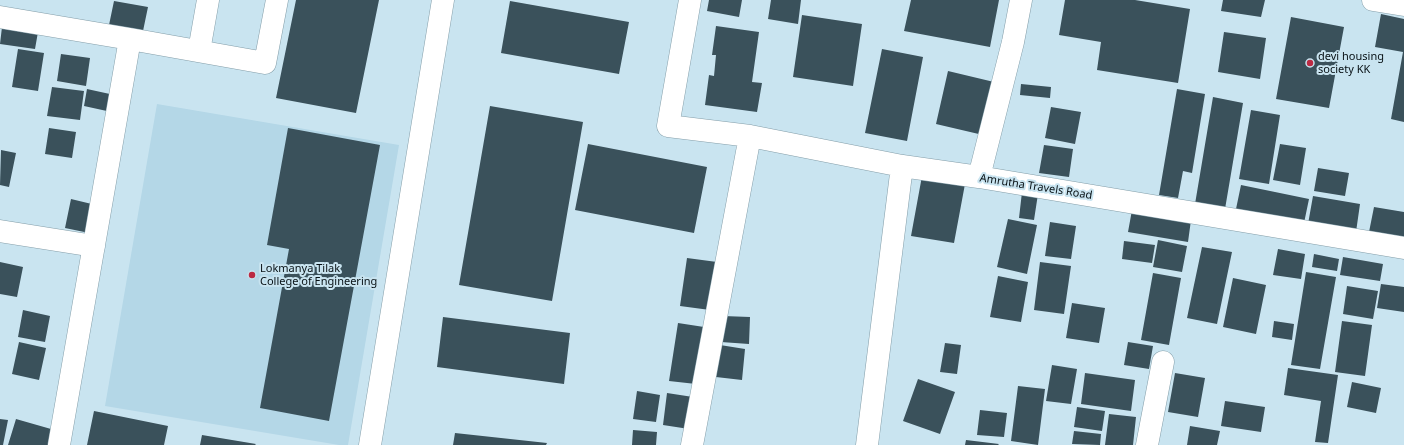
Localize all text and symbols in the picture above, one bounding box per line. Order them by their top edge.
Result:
place label: devi housing society KK [1318,50,1384,76]
marker: devi housing society KK [1305,58,1315,68]
street label: Amrutha Travels Road [979,172,1093,202]
place label: Lokmanya Tilak College of Engineering [260,262,377,288]
marker: Lokmanya Tilak College of Engineering [247,270,257,280]

